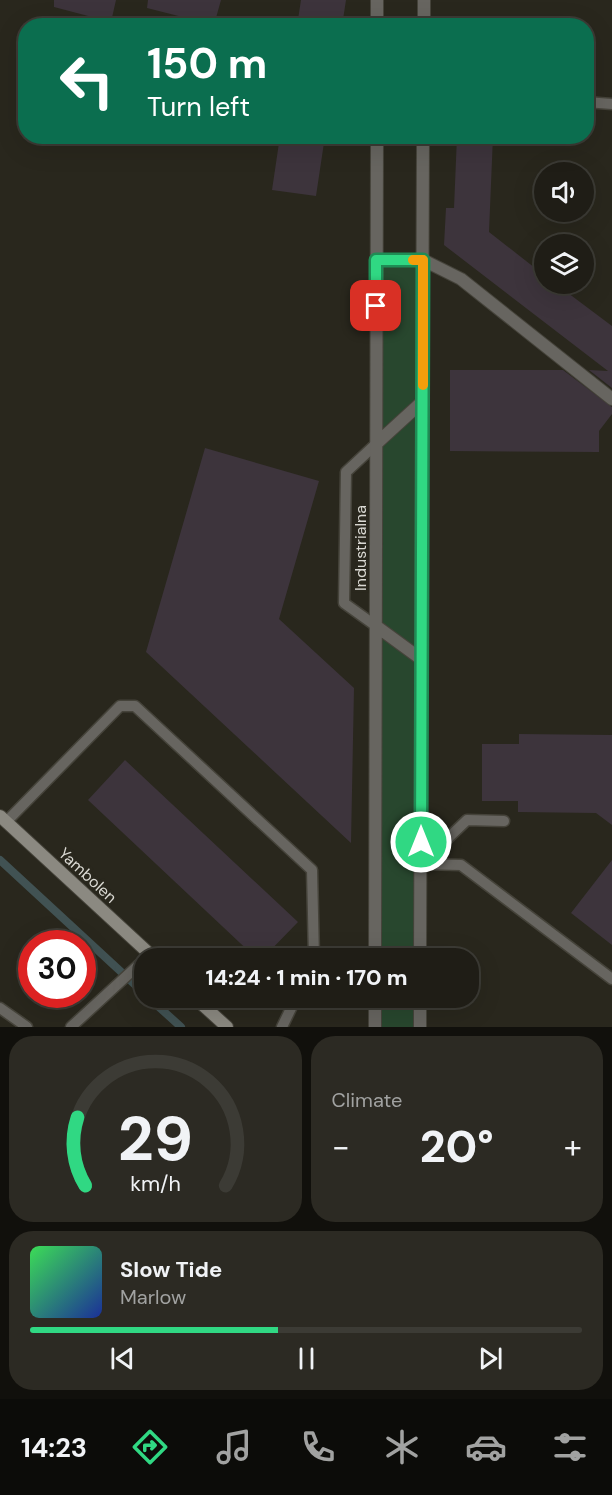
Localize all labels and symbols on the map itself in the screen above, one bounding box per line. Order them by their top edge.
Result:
pin [350,280,401,331]
street label: Industrialna [350,505,371,591]
position arrow [389,810,453,874]
street label: Yambolen [54,843,121,908]
speed limit sign: 30 [18,930,96,1008]

